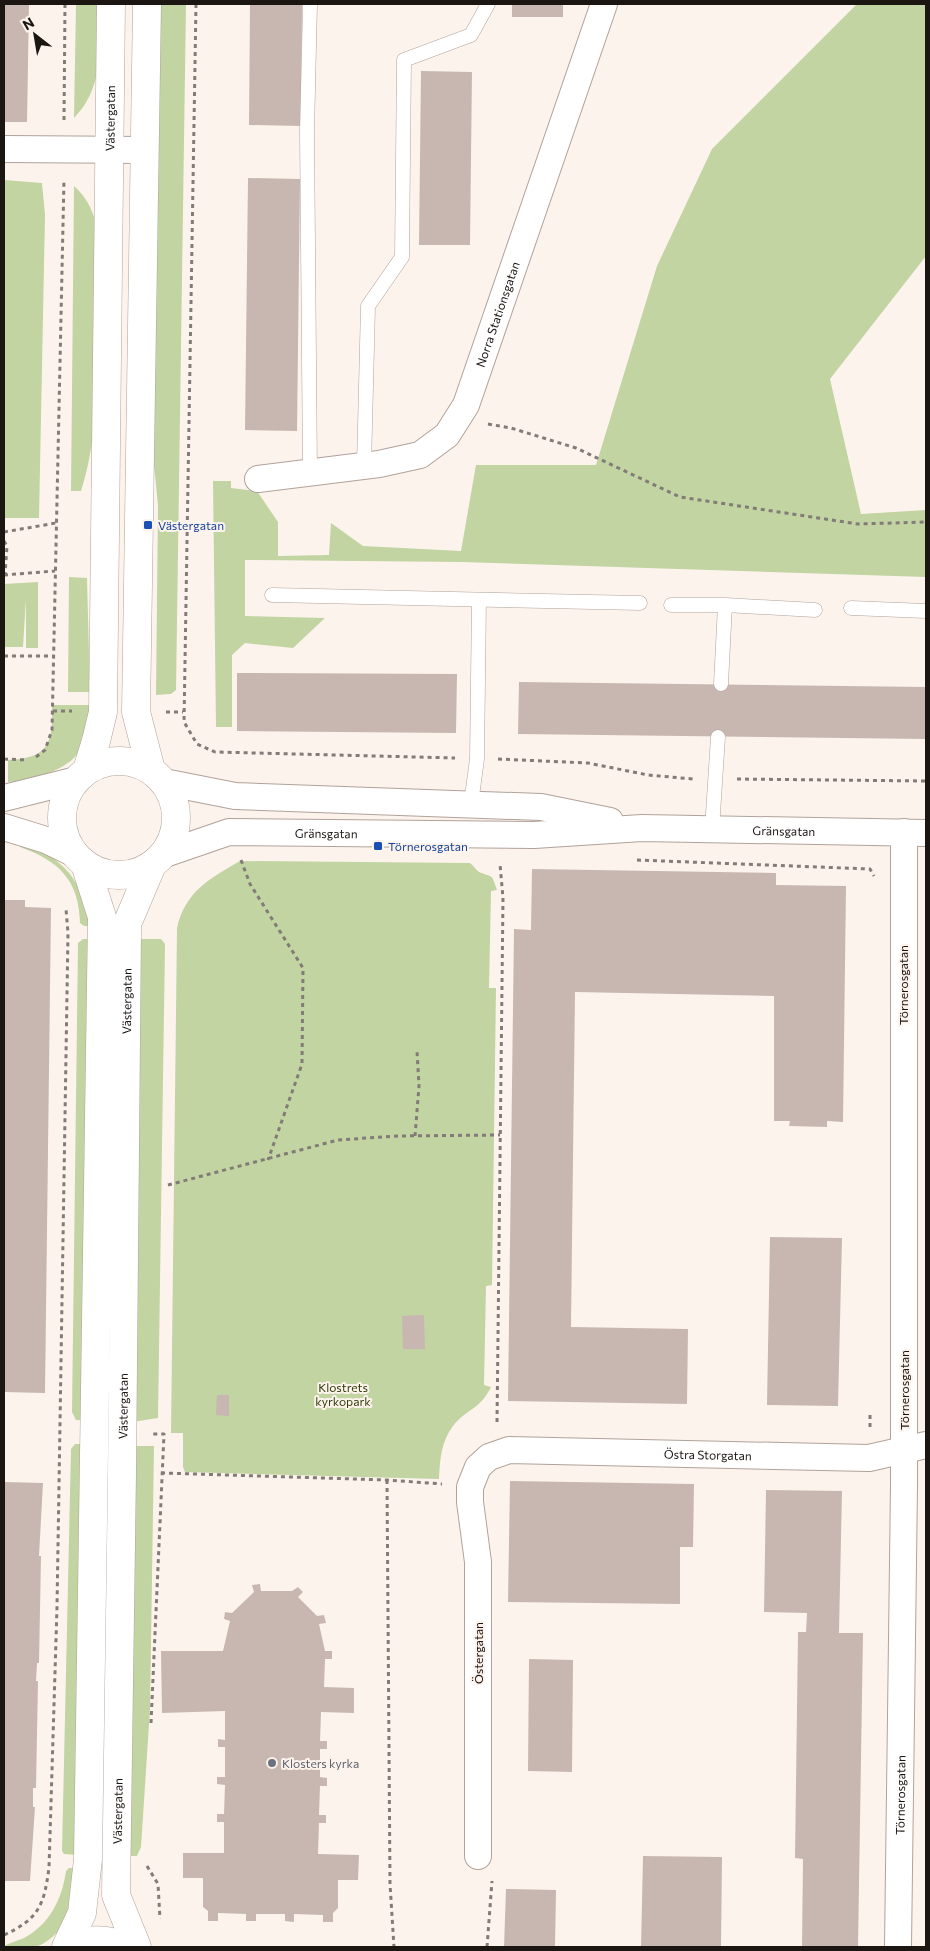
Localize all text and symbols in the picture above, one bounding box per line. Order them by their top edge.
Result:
north arrow [10,10,60,60]
text: N [19,13,37,33]
street label: Västergatan [102,85,117,151]
street label: Norra Stationsgatan [473,260,522,369]
place label: Västergatan [158,518,224,532]
marker: Västergatan [142,519,154,531]
street label: Gränsgatan [752,823,815,838]
street label: Gränsgatan [295,826,358,840]
place label: Törnerosgatan [388,839,468,853]
marker: Törnerosgatan [372,840,384,852]
street label: Törnerosgatan [896,945,910,1025]
street label: Västergatan [119,968,134,1034]
street label: Törnerosgatan [897,1350,911,1430]
street label: Västergatan [115,1373,130,1439]
park label: Klostrets kyrkopark [315,1380,371,1408]
street label: Östra Storgatan [664,1446,752,1462]
street label: Östergatan [471,1622,485,1684]
street label: Törnerosgatan [892,1755,907,1835]
place label: Klosters kyrka [282,1756,359,1770]
marker: Klosters kyrka [266,1757,278,1769]
street label: Västergatan [110,1778,125,1844]

